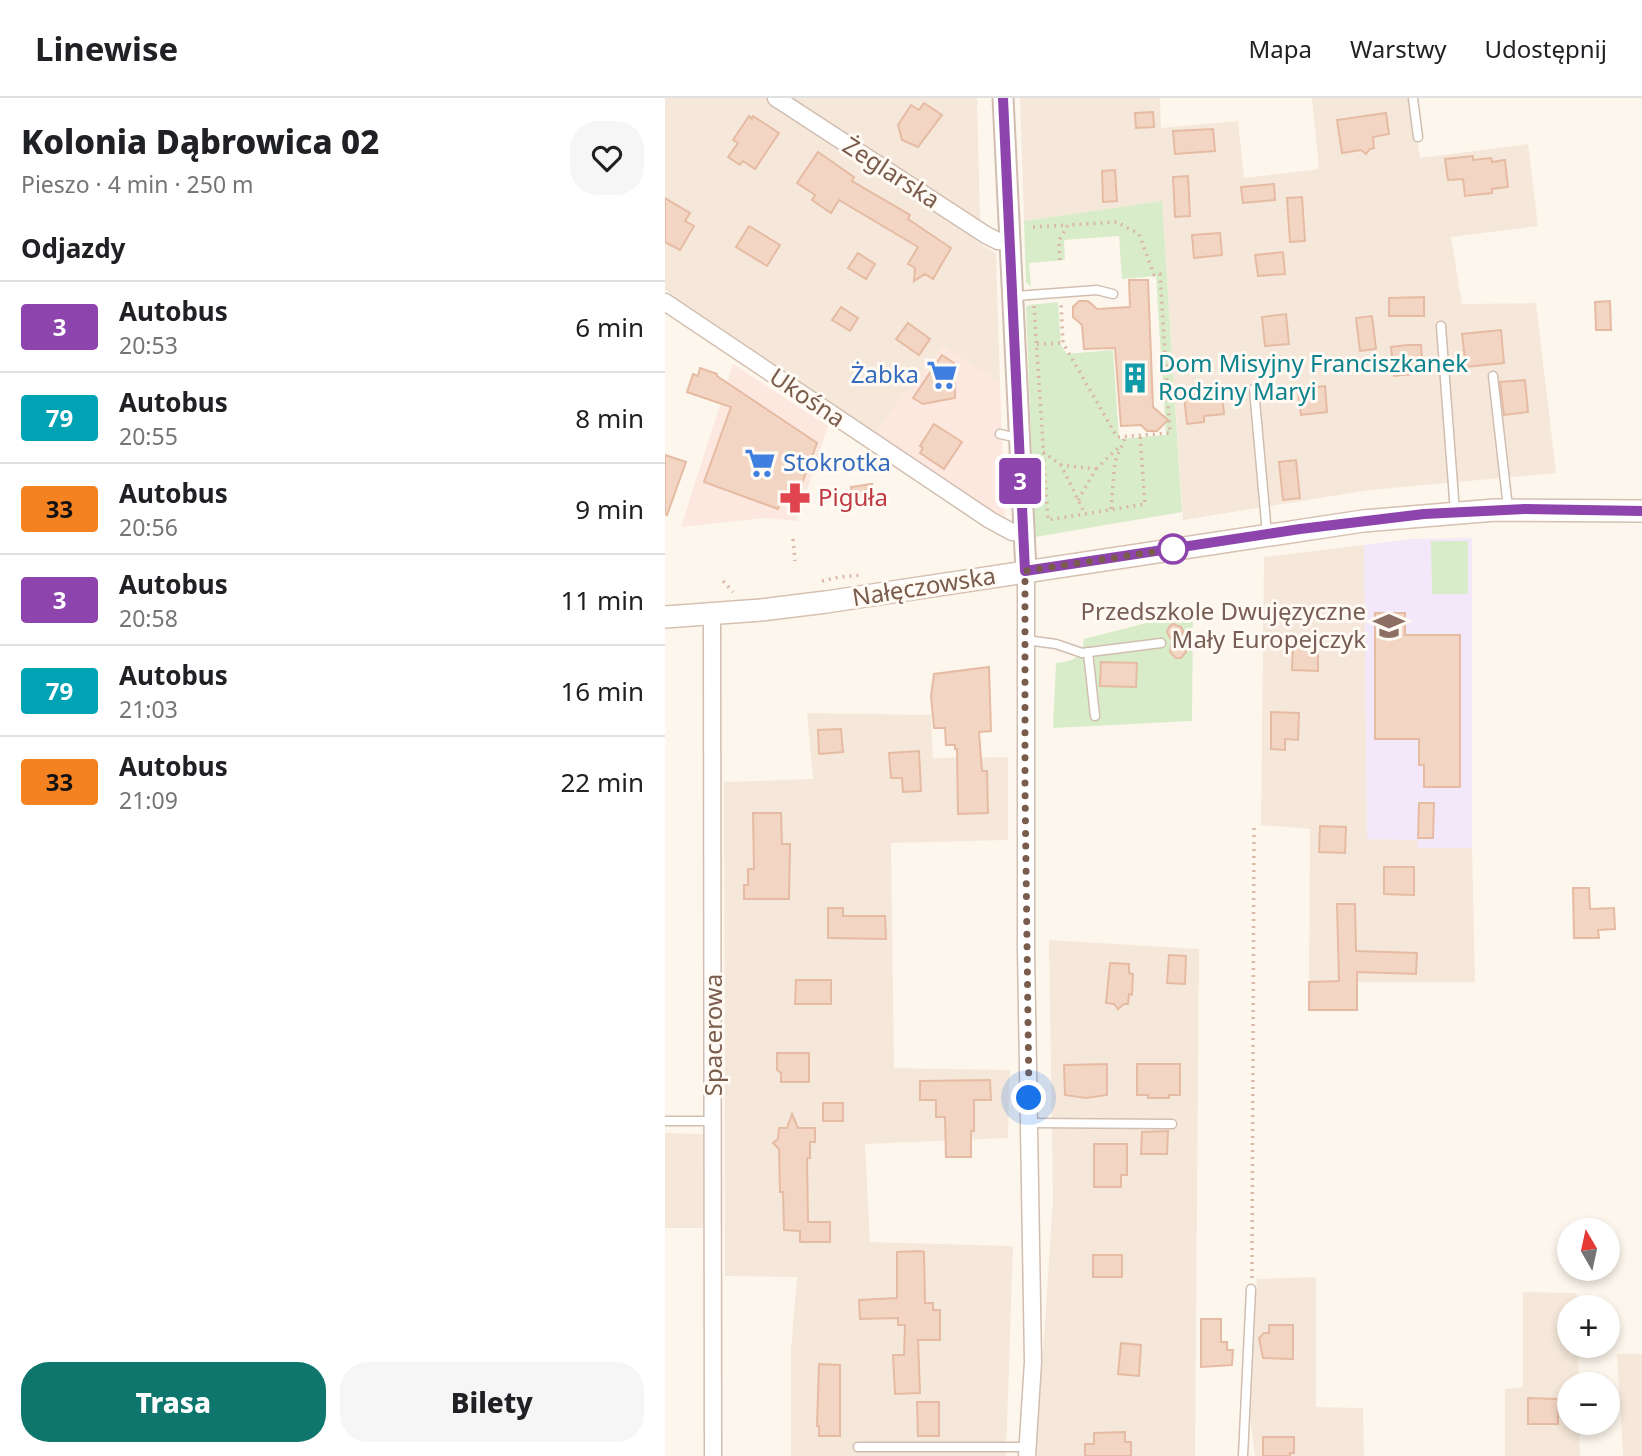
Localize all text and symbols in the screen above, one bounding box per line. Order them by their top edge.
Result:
text: Linewise [35,26,178,71]
text: Mapa [1249,32,1312,65]
text: Warstwy [1350,32,1447,65]
text: Udostępnij [1485,32,1607,65]
text: Kolonia Dąbrowica 02 [21,119,379,164]
button: heart [570,121,644,195]
street label: Żeglarska [837,128,947,215]
text: Pieszo · 4 min · 250 m [21,168,254,200]
text: Odjazdy [21,230,125,266]
text: Autobus [119,293,228,329]
text: 6 min [575,309,644,345]
text: 3 [53,310,66,343]
text: 20:53 [119,329,178,361]
place label: Dom Misyjny Franciszkanek Rodziny Maryi [1158,346,1468,407]
place label: Żabka [851,357,919,390]
supermarket icon: Żabka [925,358,959,392]
street label: Ukośna [764,359,852,434]
building icon: Dom Misyjny Franciszkanek Rodziny Maryi [1118,361,1152,395]
text: Autobus [119,384,228,420]
text: 8 min [575,400,644,436]
text: 79 [46,401,73,434]
text: 20:55 [119,420,178,452]
place label: Stokrotka [783,445,891,478]
supermarket icon: Stokrotka [743,446,777,480]
line badge: 3 [997,458,1043,504]
text: 3 [1013,464,1027,497]
text: Autobus [119,475,228,511]
place label: Piguła [818,480,888,513]
pharmacy icon: Piguła [778,481,812,515]
text: 9 min [575,491,644,527]
text: 33 [46,492,73,525]
text: 20:56 [119,511,178,543]
unlabelled marker [1158,534,1188,564]
street label: Nałęczowska [850,558,998,613]
text: Autobus [119,566,228,602]
text: 11 min [560,582,644,618]
text: 3 [53,583,66,616]
place label: Przedszkole Dwujęzyczne Mały Europejczyk [1081,594,1366,655]
text: 20:58 [119,602,178,634]
school or university icon: Przedszkole Dwujęzyczne Mały Europejczyk [1372,609,1406,643]
text: Autobus [119,657,228,693]
text: 16 min [560,673,644,709]
text: 79 [46,674,73,707]
text: 21:03 [119,693,178,725]
text: Autobus [119,748,228,784]
text: 22 min [560,764,644,800]
text: 33 [46,765,73,798]
text: 21:09 [119,784,178,816]
street label: Spacerowa [696,974,729,1096]
your location [1011,1080,1046,1115]
north arrow [1557,1218,1621,1281]
map controls [1557,1218,1620,1435]
button: + [1557,1295,1620,1358]
button: Trasa [21,1362,326,1442]
button: Bilety [340,1362,644,1442]
button: − [1557,1372,1620,1435]

